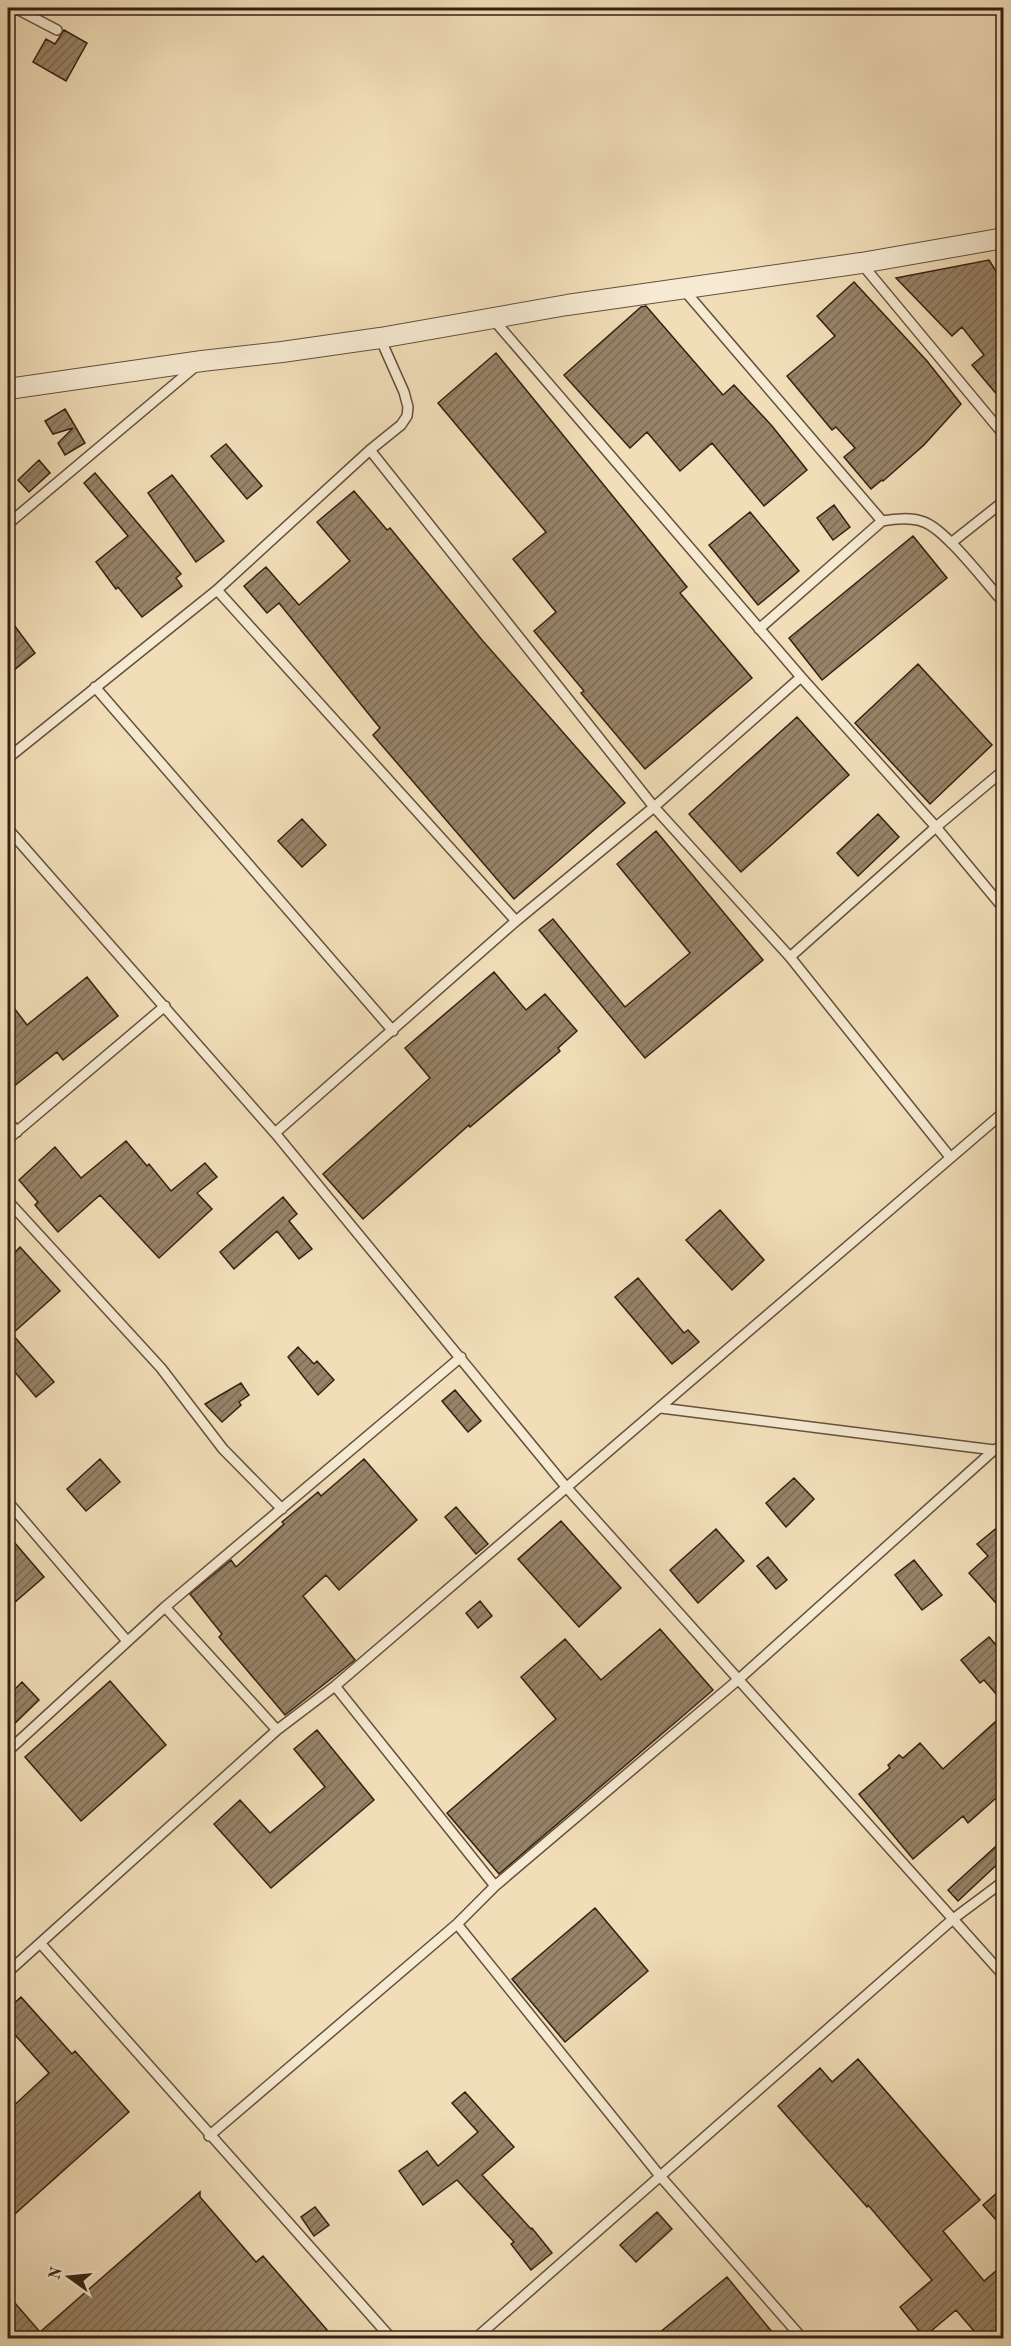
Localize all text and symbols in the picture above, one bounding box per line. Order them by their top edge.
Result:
north arrow [39,2247,99,2307]
text: N [47,2265,66,2282]

